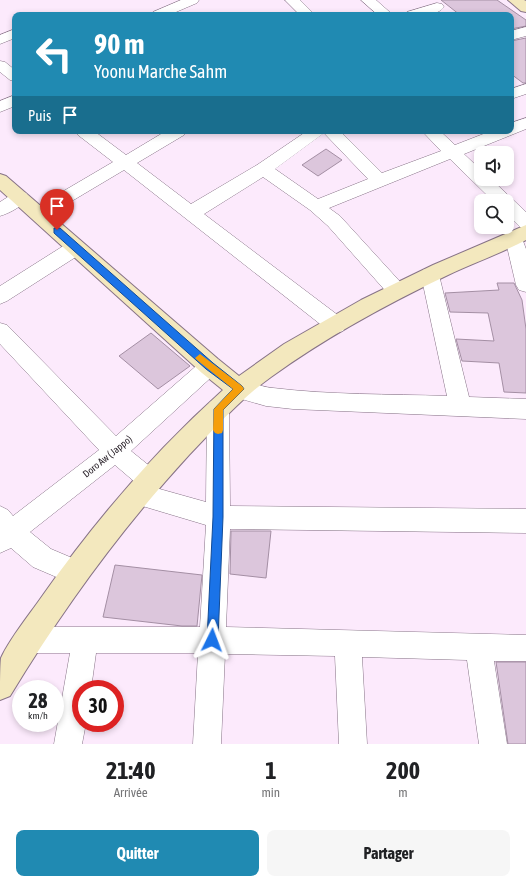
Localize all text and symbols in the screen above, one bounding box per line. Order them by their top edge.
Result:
icon: left [28,28,80,80]
text: 90 m [94,28,144,60]
text: Yoonu Marche Sahm [94,61,227,82]
icon: arrive [59,104,81,126]
text: Puis [28,107,51,124]
map controls [474,146,514,234]
button: sound [474,146,514,186]
pin [40,189,74,230]
button: search [474,194,514,234]
icon: arrive [46,195,68,217]
street label: Doro Aw ( Jappo) [81,433,134,479]
position arrow [191,619,233,661]
speed limit sign: 30 [72,680,124,732]
text: 28 [29,689,47,712]
text: km/h [28,710,48,721]
text: 21:40 [106,757,155,784]
text: 1 [265,757,276,784]
text: 200 [386,757,420,784]
text: Arrivée [114,785,148,800]
text: min [261,785,280,800]
text: m [398,785,408,800]
button: Quitter [16,830,259,876]
button: Partager [267,830,510,876]

